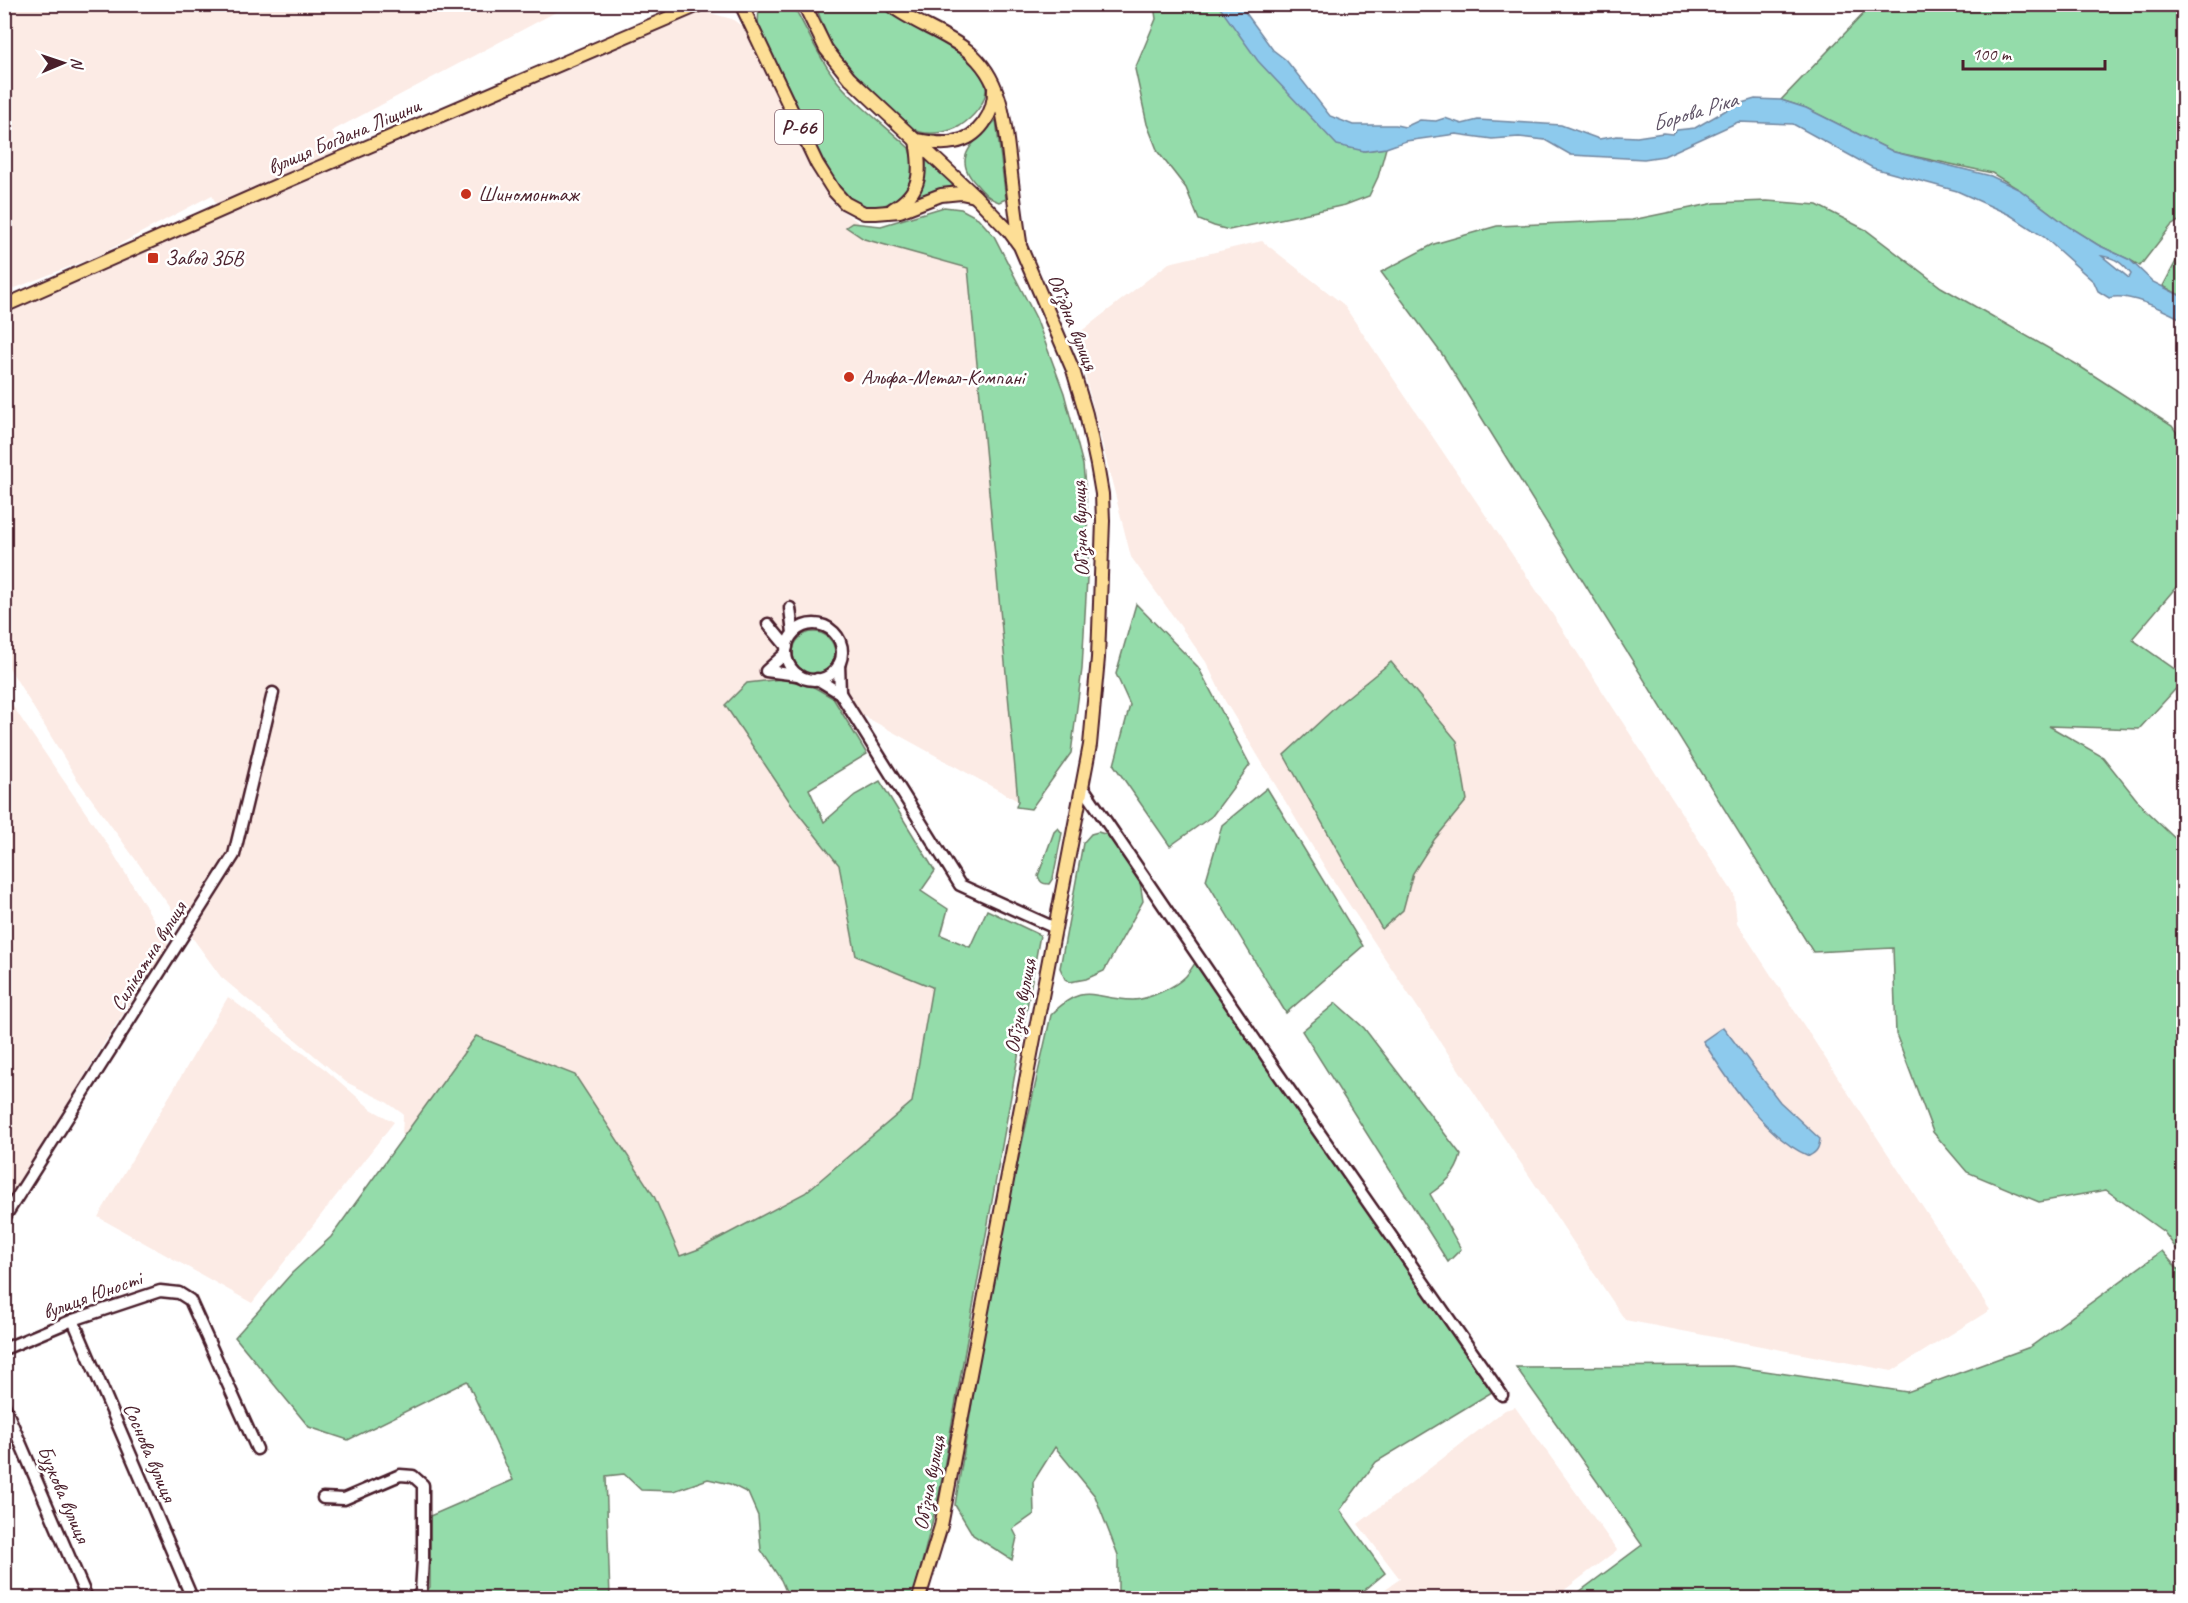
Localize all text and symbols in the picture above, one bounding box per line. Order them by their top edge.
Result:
north arrow [33,33,93,93]
scale bar [1963,33,2106,71]
text: 100 m [1972,43,2013,65]
text: N [67,57,87,71]
water label: Борова Ріка [1648,85,1743,138]
street label: вулиця Богдана Ліщини [263,91,426,180]
road number: Р-66 [775,110,823,144]
place label: Шиномонтаж [478,181,581,207]
marker: Шиномонтаж [459,187,473,201]
place label: Завод ЗБВ [165,245,245,271]
marker: Завод ЗБВ [146,251,160,265]
street label: Об’їздна вулиця [1041,270,1105,376]
place label: Альфа-Метал-Компані [861,364,1028,390]
marker: Альфа-Метал-Компані [842,370,856,384]
street label: Об’їзна вулиця [1065,479,1096,577]
street label: Силікатна вулиця [104,895,193,1015]
street label: Об’їзна вулиця [998,955,1043,1056]
street label: вулиця Юності [39,1264,148,1325]
street label: Соснова вулиця [118,1399,183,1507]
street label: Об’їзна вулиця [907,1432,952,1533]
street label: Бузкова вулиця [31,1441,97,1549]

